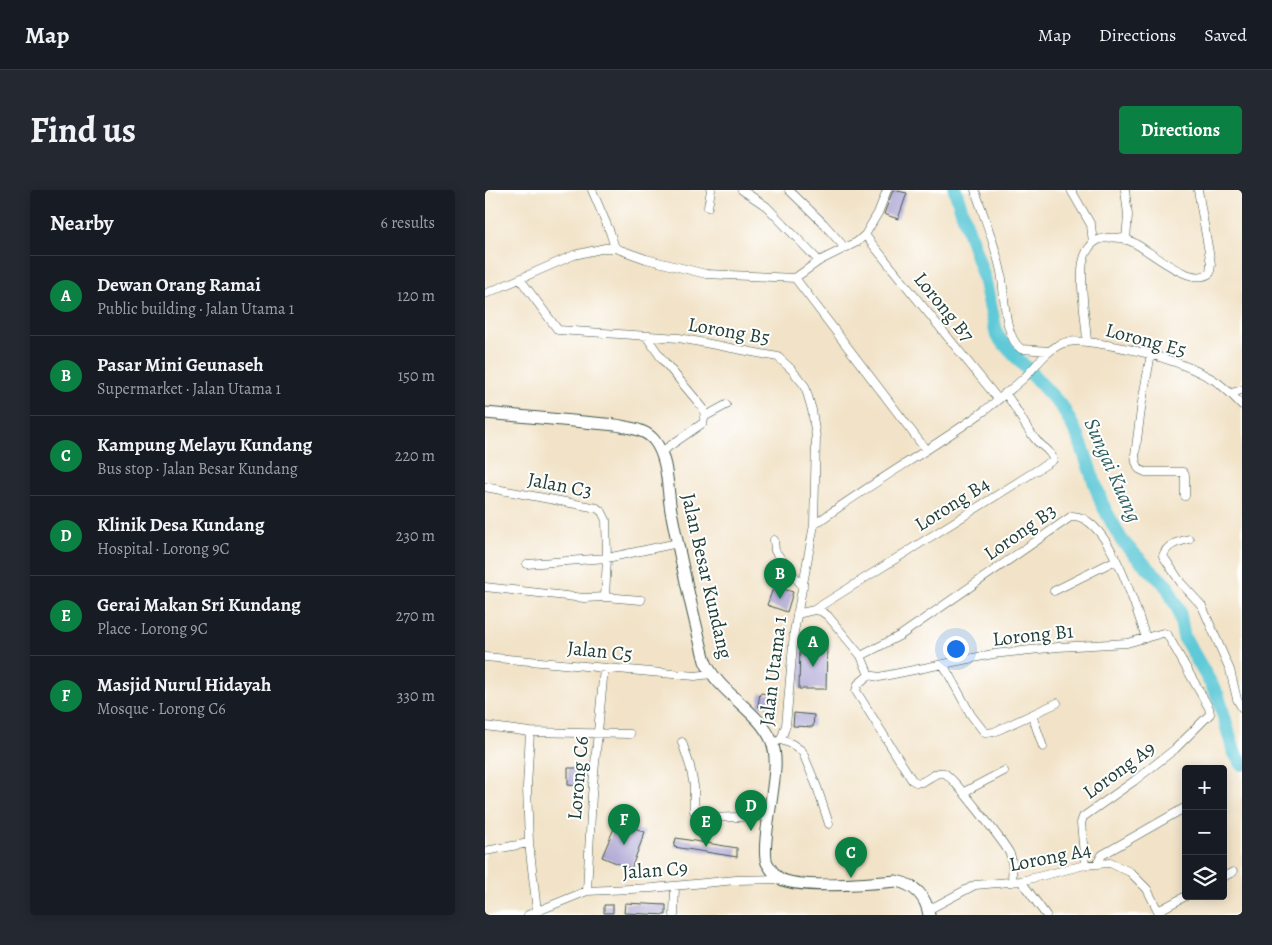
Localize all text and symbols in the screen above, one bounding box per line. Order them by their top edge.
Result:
text: Map [25,19,69,51]
text: Map [1038,23,1071,47]
text: Directions [1099,23,1176,47]
text: Saved [1204,23,1247,47]
text: Find us [30,106,136,154]
button: Directions [1119,106,1242,154]
text: Nearby [50,209,113,237]
text: 6 results [381,212,435,234]
street label: Lorong B7 [907,266,981,348]
text: Dewan Orang Ramai [97,272,261,298]
text: A [61,285,71,307]
text: 120 m [397,285,435,307]
text: Public building · Jalan Utama 1 [97,298,294,320]
street label: Lorong B5 [686,310,772,352]
street label: Lorong E5 [1102,316,1190,364]
text: Pasar Mini Geunaseh [97,352,264,378]
text: B [61,365,71,387]
text: 150 m [398,365,435,387]
text: Supermarket · Jalan Utama 1 [97,378,281,400]
water label: Sungai Kuang [1078,413,1149,527]
text: Kampung Melayu Kundang [97,432,312,458]
text: C [61,445,71,467]
text: 220 m [395,445,435,467]
text: Bus stop · Jalan Besar Kundang [97,458,298,480]
street label: Jalan C3 [525,466,595,504]
street label: Lorong B4 [909,470,995,538]
street label: Jalan Besar Kundang [675,491,739,661]
street label: Lorong B3 [978,497,1062,567]
text: Klinik Desa Kundang [97,512,264,538]
text: D [60,525,72,547]
text: 230 m [396,525,435,547]
text: Hospital · Lorong 9C [97,538,230,560]
pin: B [764,558,796,599]
text: Gerai Makan Sri Kundang [97,592,301,618]
text: E [61,605,71,627]
text: 270 m [396,605,435,627]
street label: Jalan Utama 1 [753,614,793,728]
street label: Lorong B1 [991,617,1075,653]
text: Place · Lorong 9C [97,618,208,640]
pin: A [797,626,829,667]
street label: Jalan C5 [566,634,634,668]
your location [943,636,969,662]
text: Masjid Nurul Hidayah [97,672,271,698]
text: F [62,685,70,707]
text: 330 m [397,685,435,707]
text: Mosque · Lorong C6 [97,698,226,720]
street label: Lorong C6 [561,735,595,821]
street label: Lorong A9 [1077,735,1161,805]
map controls [1182,765,1227,900]
button: + [1182,765,1227,810]
pin: D [735,790,767,831]
pin: F [608,804,640,845]
pin: E [690,806,722,847]
button: − [1182,810,1227,855]
street label: Lorong A4 [1007,836,1093,878]
pin: C [835,837,867,878]
street label: Jalan C9 [621,854,689,886]
button: layers [1182,855,1227,900]

